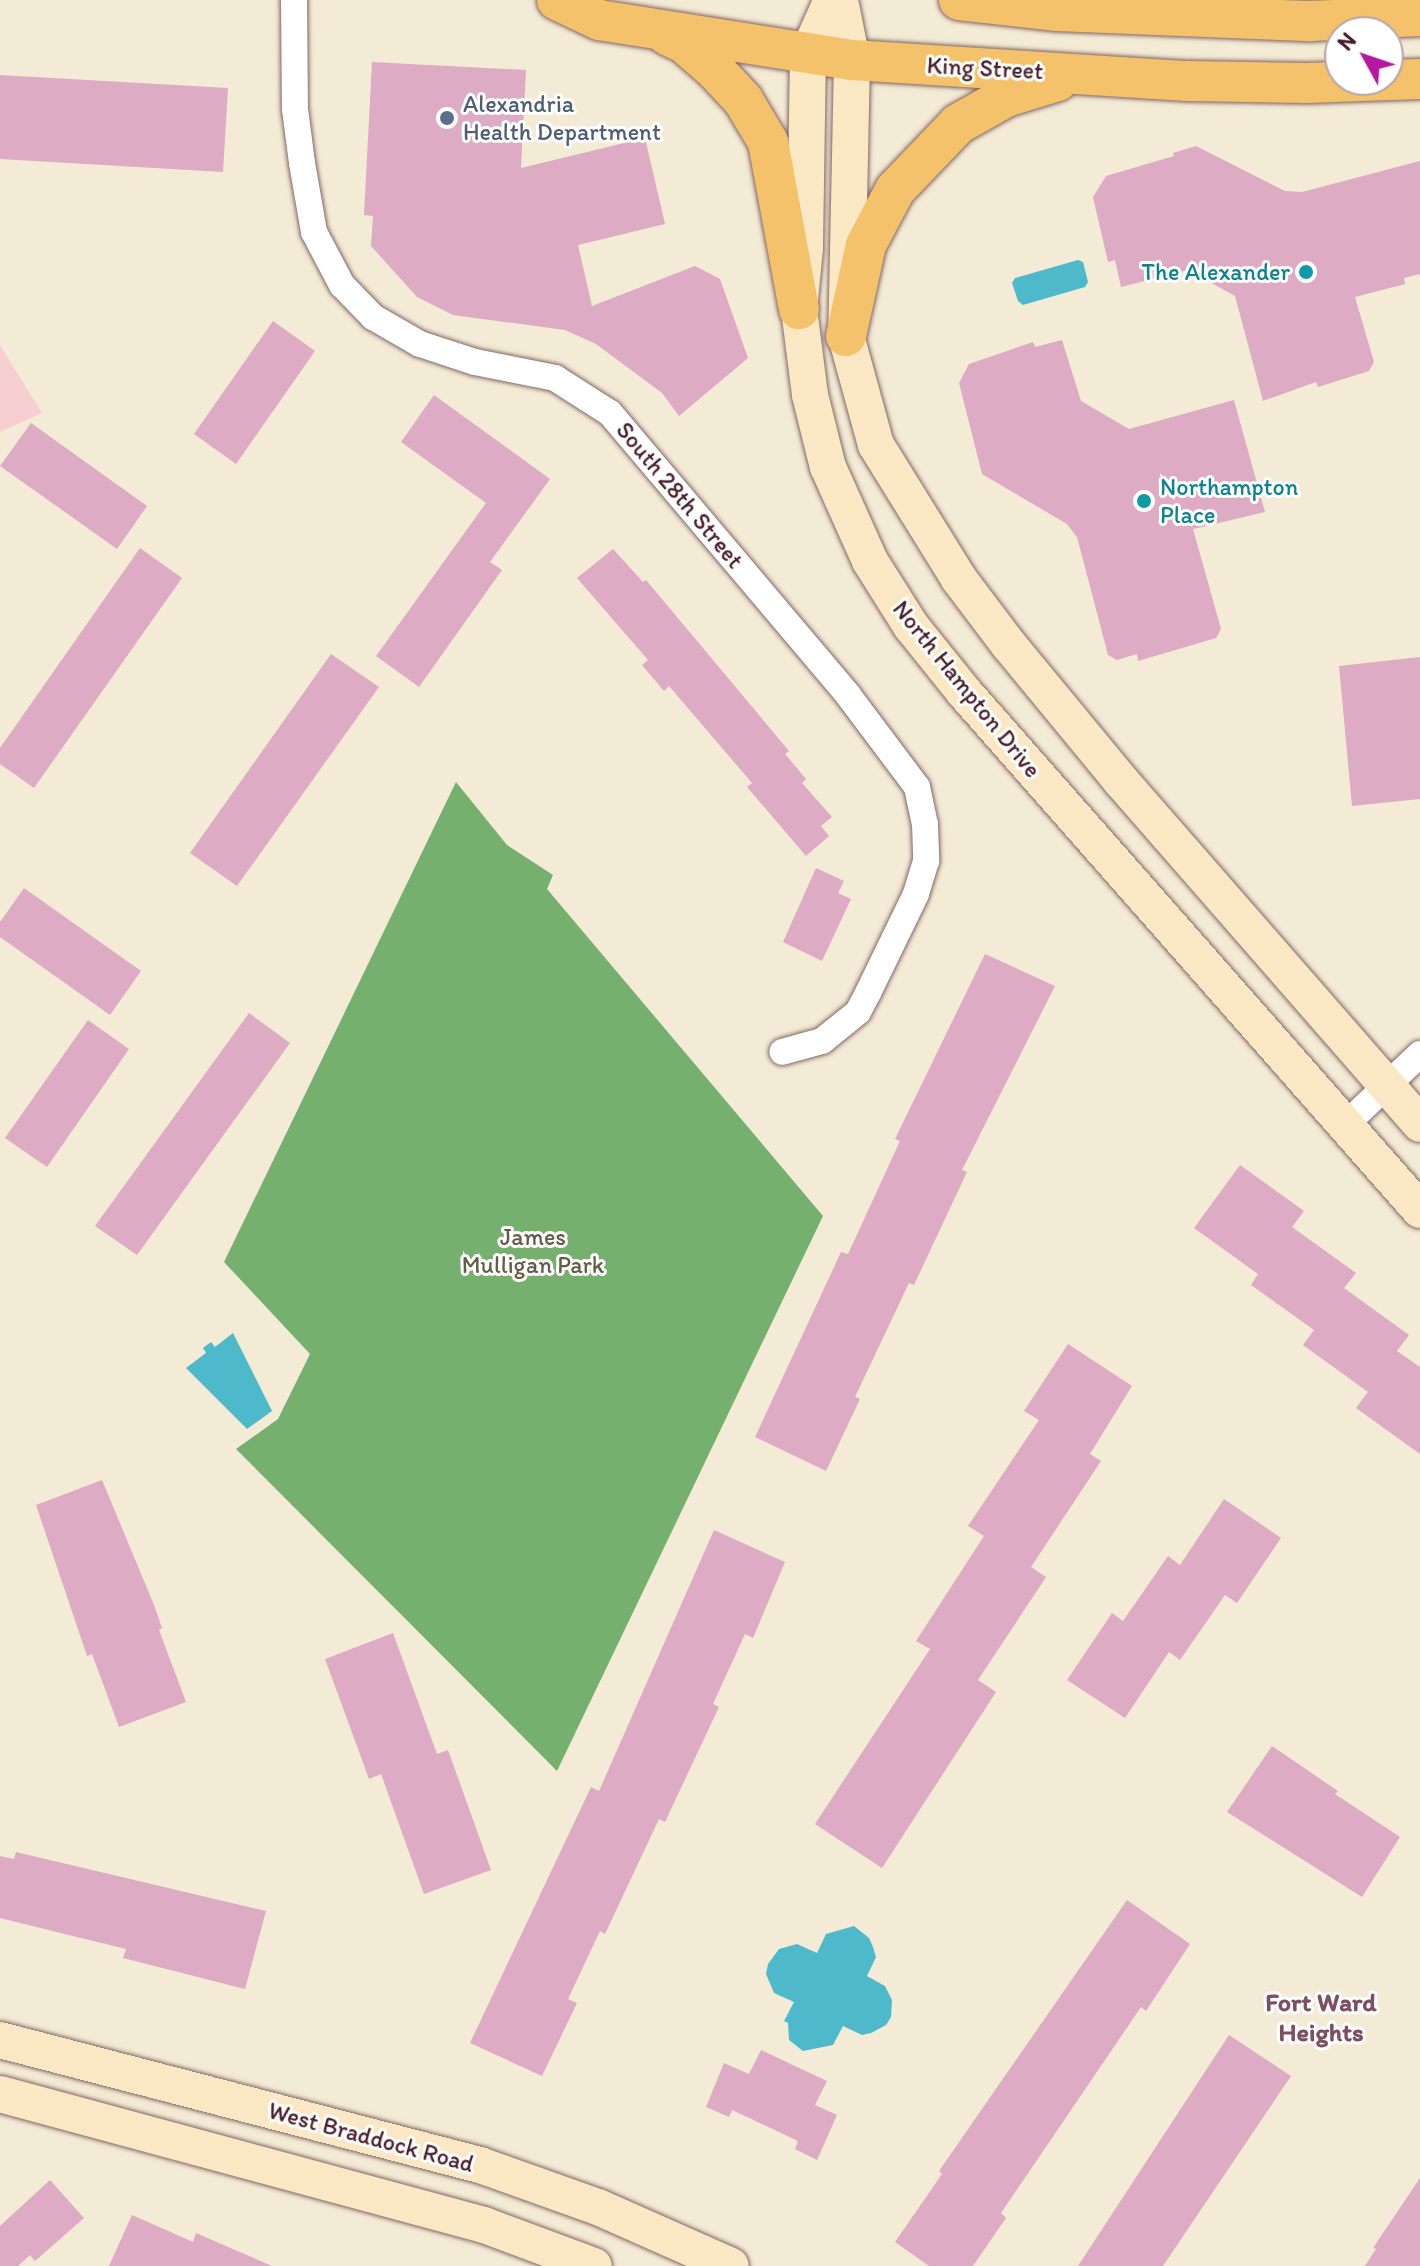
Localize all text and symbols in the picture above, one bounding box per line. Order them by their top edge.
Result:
north arrow [1324,16,1404,96]
text: N [1332,27,1362,56]
street label: King Street [926,51,1044,85]
place label: Alexandria Health Department [463,90,660,146]
marker: Alexandria Health Department [438,109,456,127]
place label: The Alexander [1143,258,1290,286]
marker: The Alexander [1297,263,1315,281]
street label: South 28th Street [611,416,749,574]
place label: Northampton Place [1160,473,1298,529]
marker: Northampton Place [1135,492,1153,510]
street label: North Hampton Drive [886,594,1048,784]
park label: James Mulligan Park [462,1223,604,1279]
district label: Fort Ward Heights [1266,1987,1376,2048]
street label: West Braddock Road [265,2096,477,2178]

